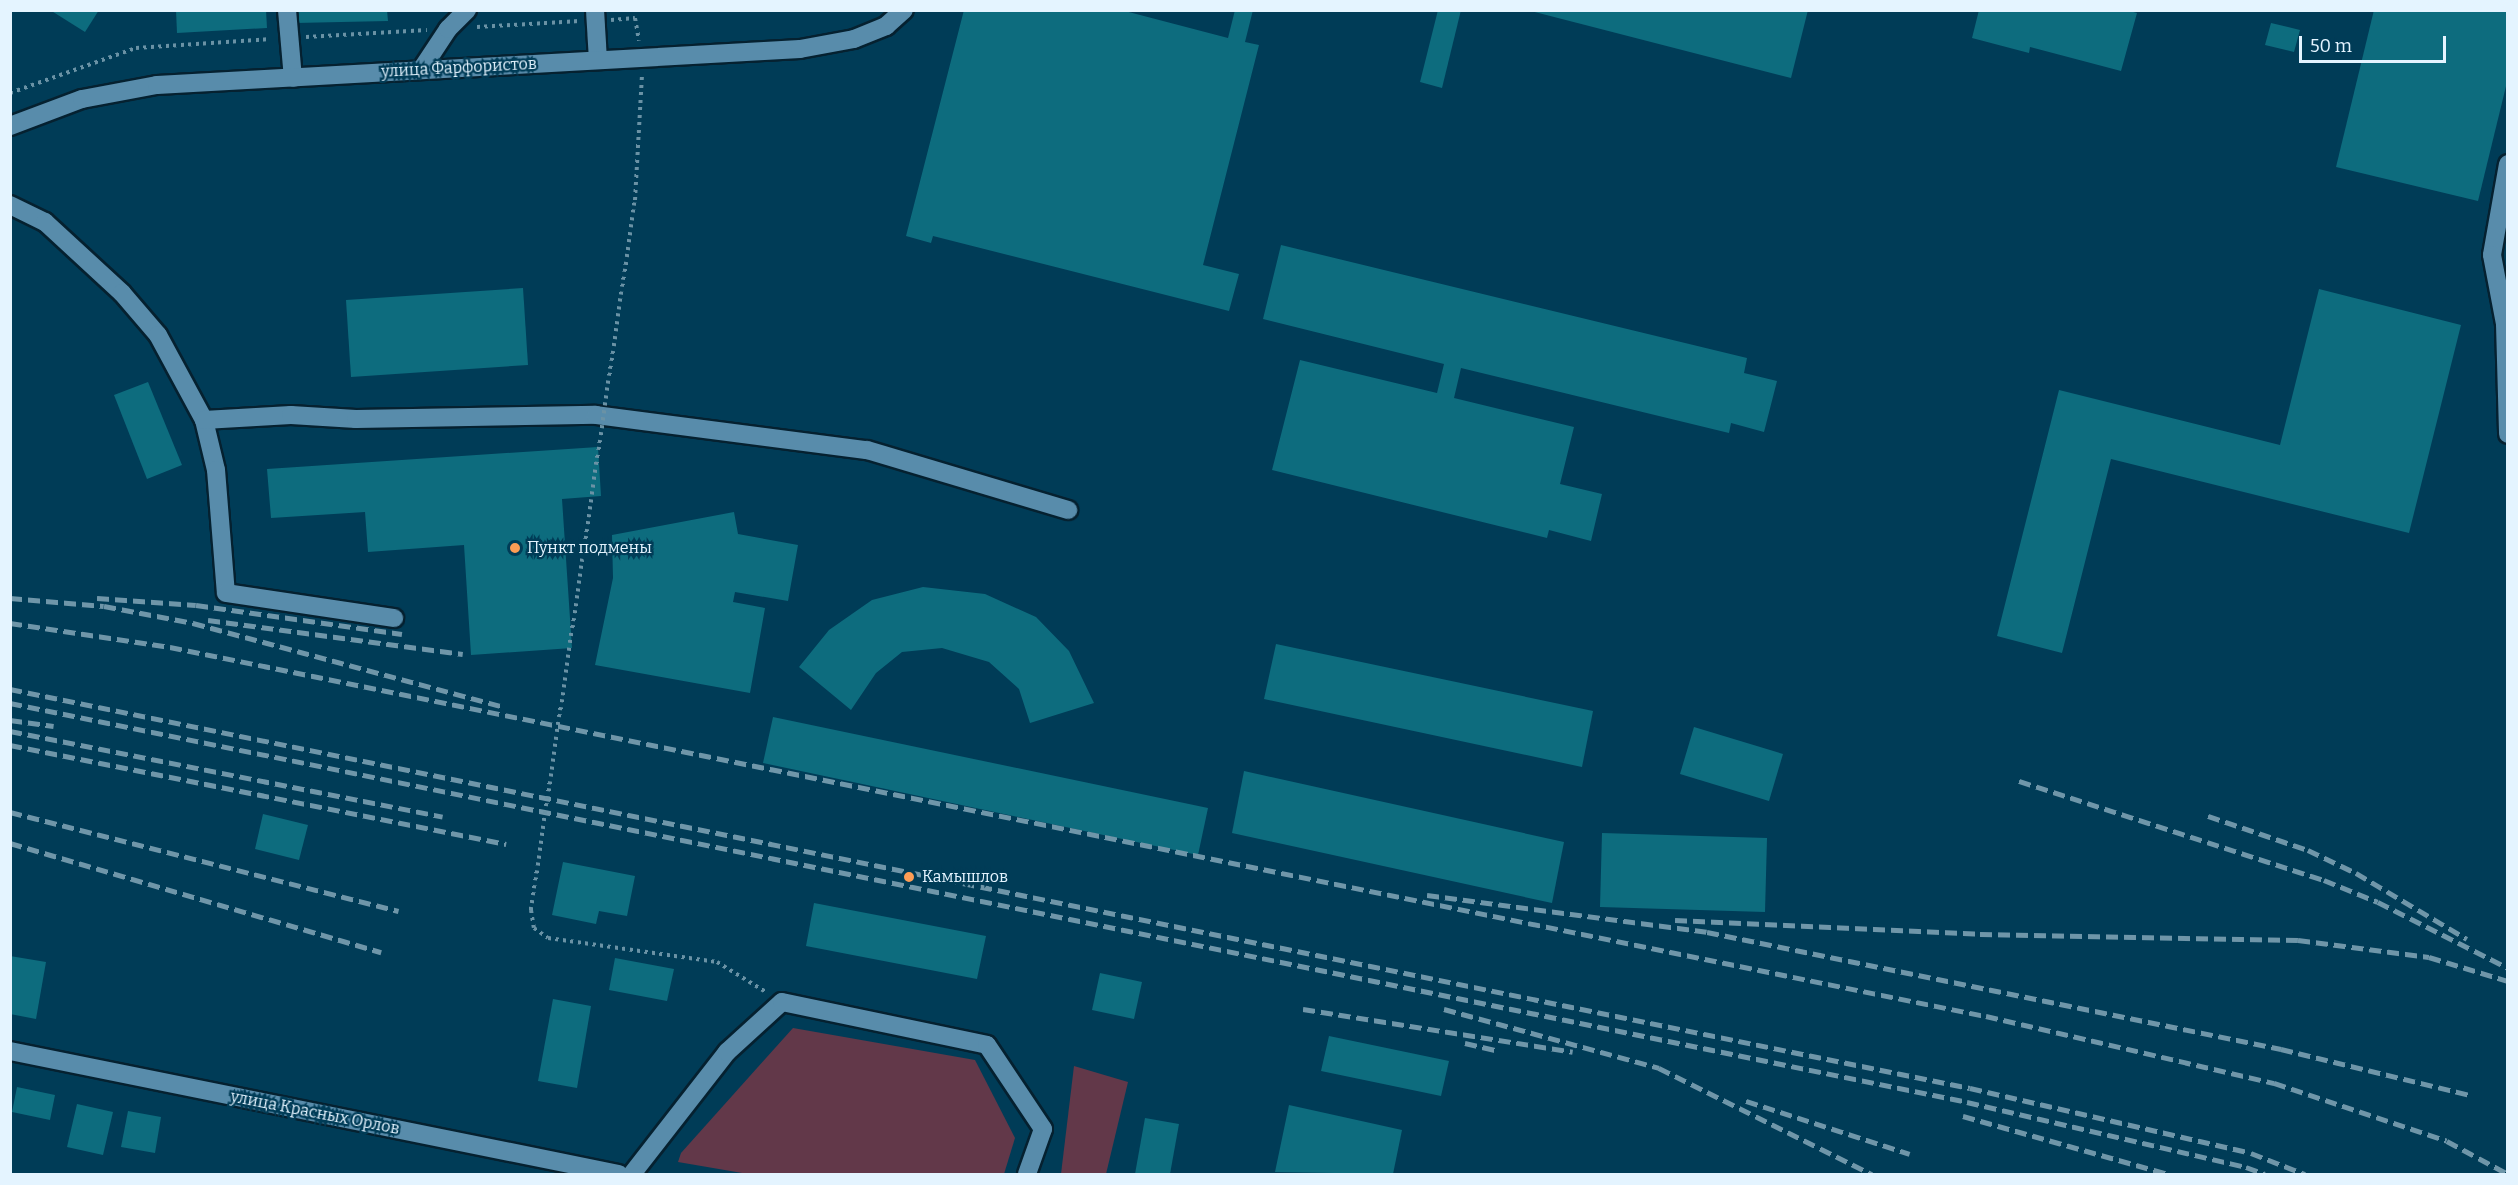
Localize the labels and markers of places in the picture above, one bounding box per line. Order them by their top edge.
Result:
place label: Пункт подмены [527,538,652,558]
marker: Пункт подмены [508,541,522,555]
place label: Камышлов [922,867,1008,887]
marker: Камышлов [900,868,918,886]

